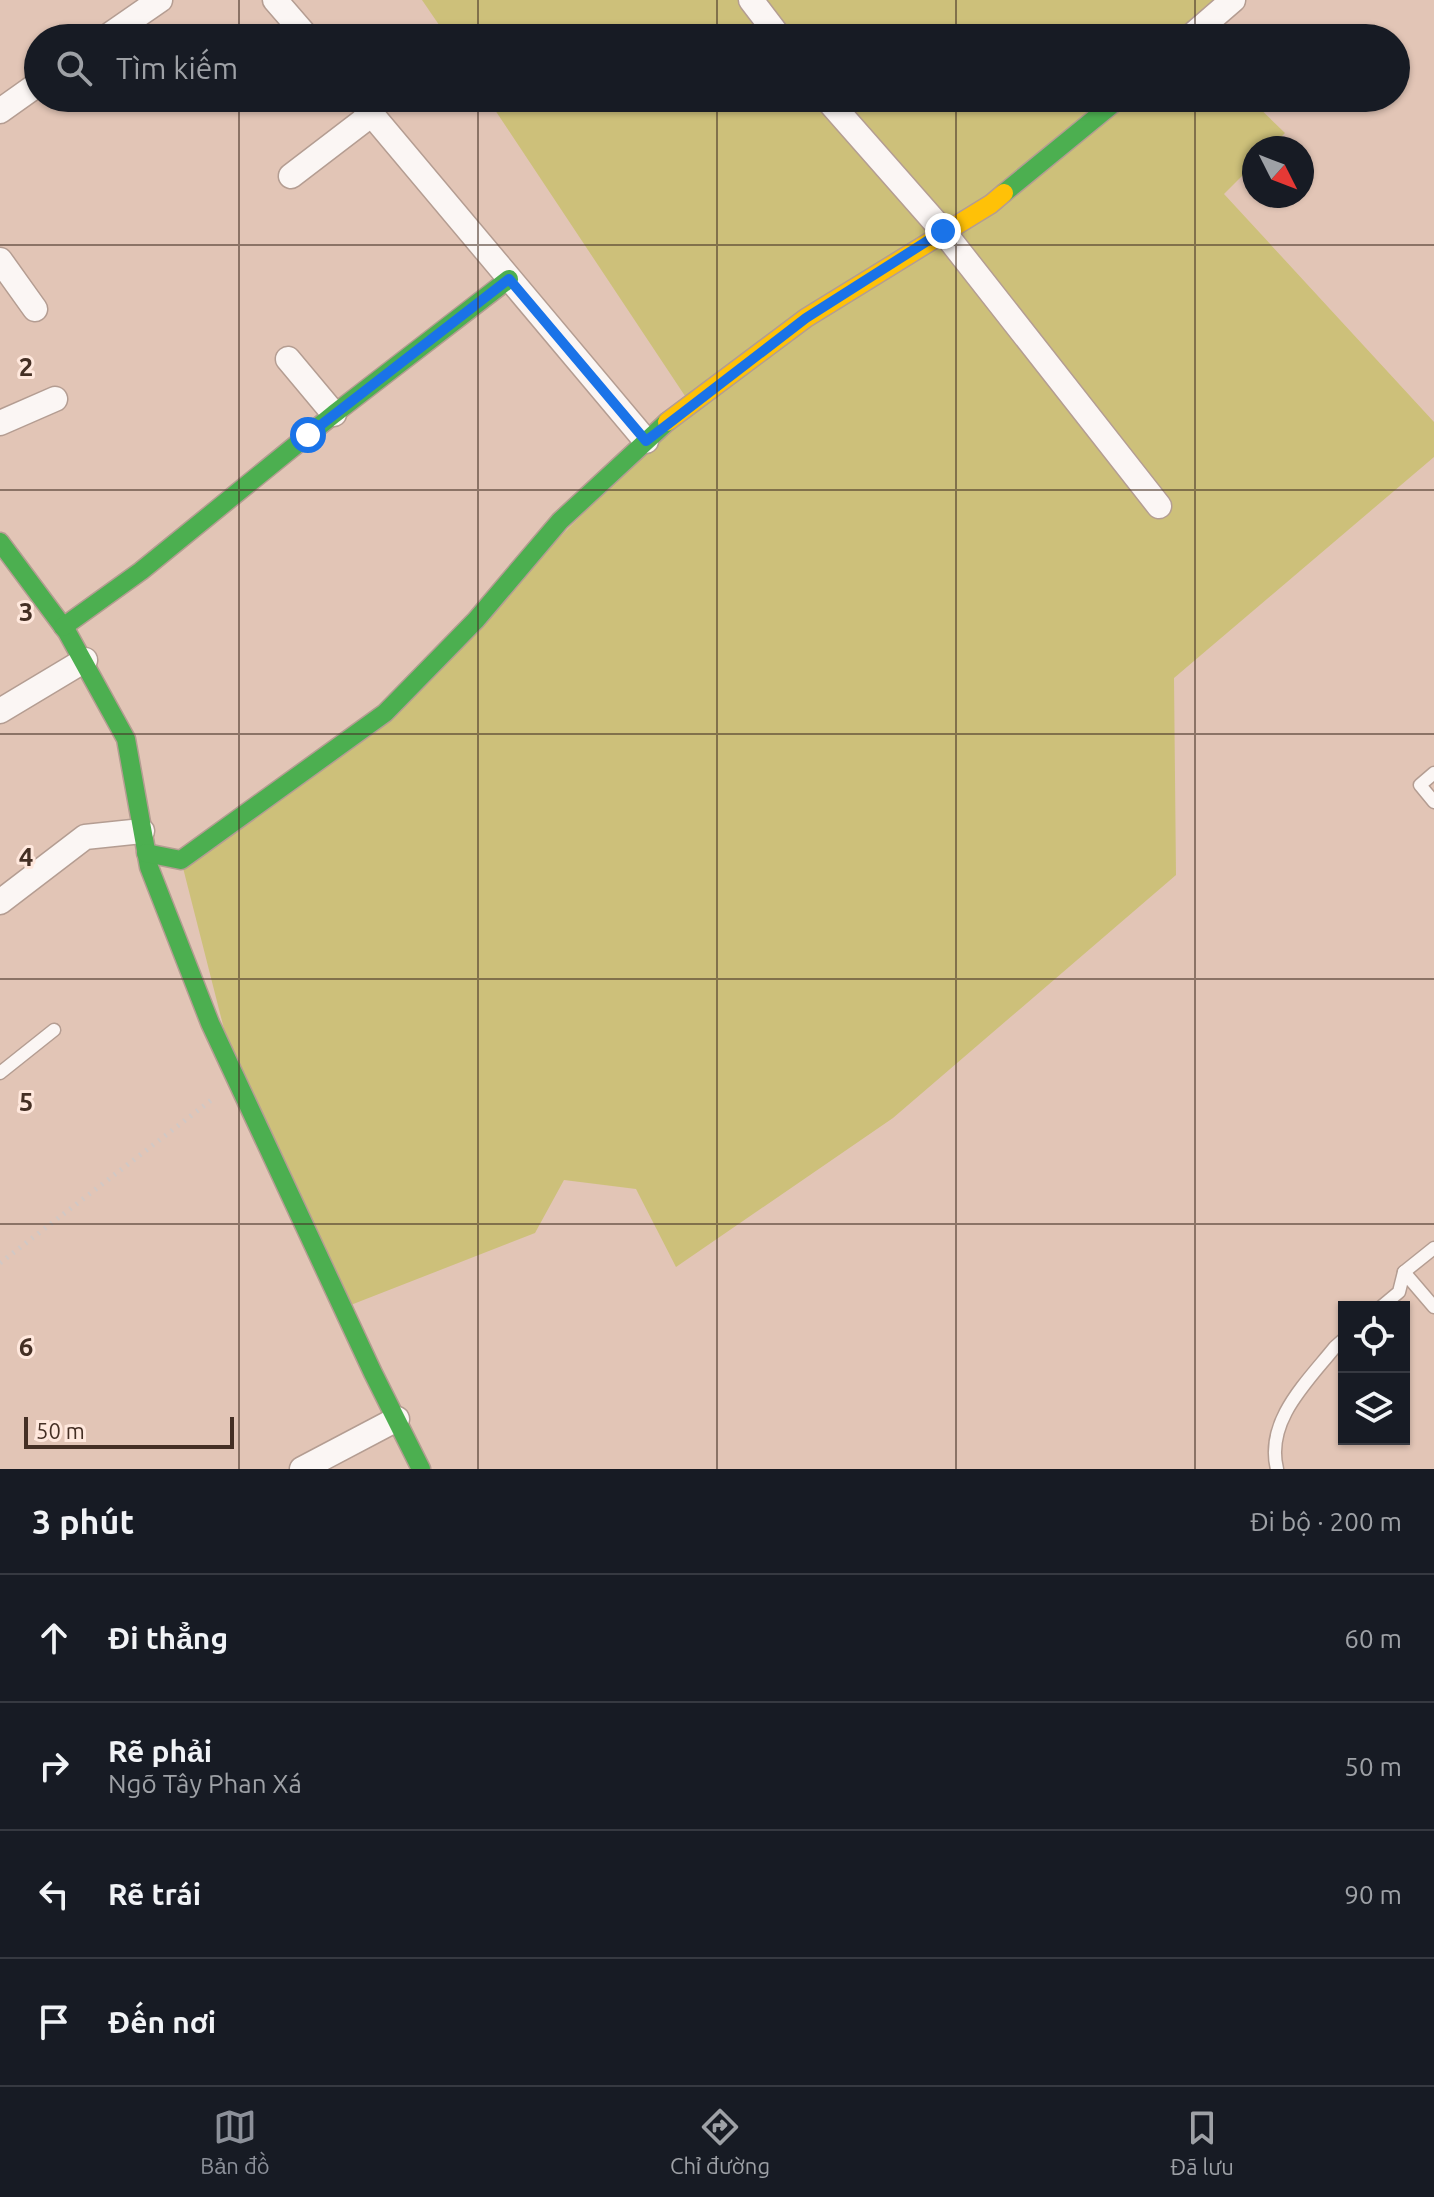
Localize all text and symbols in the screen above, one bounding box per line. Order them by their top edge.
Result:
search box [24,24,1410,112]
icon: search [52,46,96,90]
text: Tìm kiếm [116,51,238,85]
north arrow [1242,136,1314,208]
route end [925,213,961,249]
text: 2 [19,352,33,381]
route start [290,417,326,453]
text: 3 [19,597,33,626]
text: 4 [19,842,33,871]
text: 5 [19,1087,33,1116]
map controls [1338,1301,1410,1445]
button: locate [1338,1301,1410,1373]
text: 6 [19,1332,33,1361]
button: layers [1338,1373,1410,1445]
scale bar [24,1413,234,1449]
text: 50 m [36,1418,85,1443]
text: 3 phút [32,1502,134,1540]
text: Đi bộ · 200 m [1250,1507,1402,1536]
icon: ahead [32,1616,76,1660]
text: Đi thẳng [108,1621,228,1655]
text: 60 m [1344,1624,1402,1653]
text: Rẽ phải [108,1734,212,1768]
icon: right [32,1744,76,1788]
text: 50 m [1344,1752,1402,1781]
text: Ngõ Tây Phan Xá [108,1769,302,1798]
icon: left [32,1872,76,1916]
text: Rẽ trái [108,1877,201,1911]
text: 90 m [1344,1880,1402,1909]
icon: arrive [32,2000,76,2044]
text: Đến nơi [108,2005,216,2039]
tab: Bản đồ [200,2105,270,2180]
tab: Chỉ đường [670,2105,770,2180]
tab: Đã lưu [1170,2106,1234,2179]

